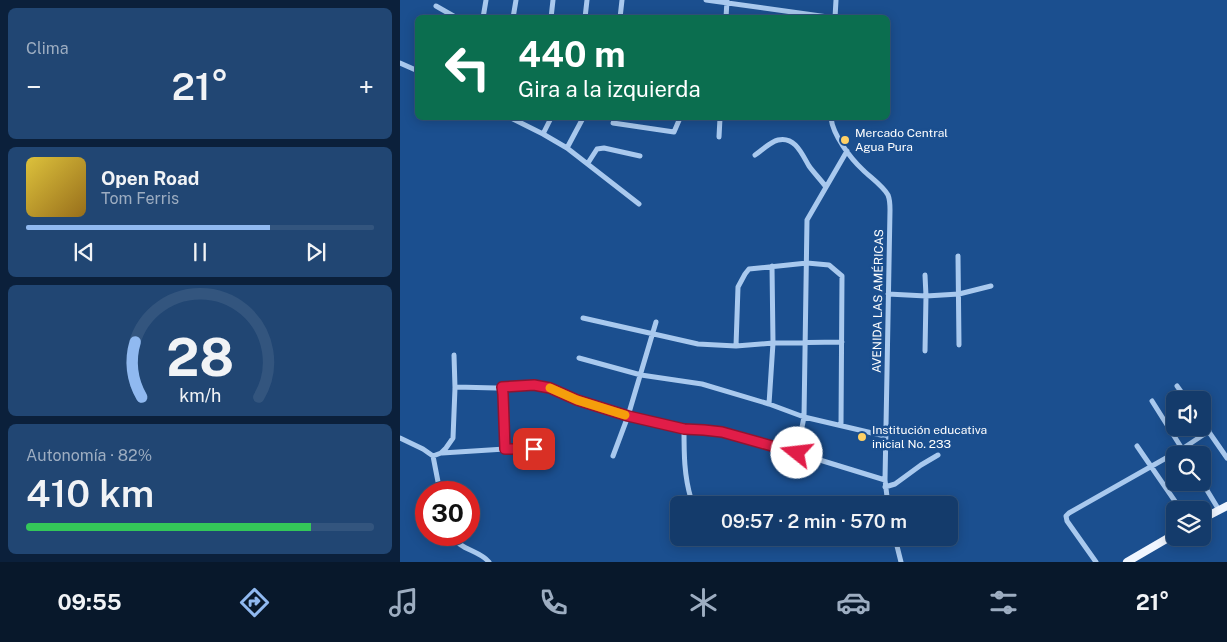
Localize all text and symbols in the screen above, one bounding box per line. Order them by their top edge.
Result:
text: 440 m [518,34,626,75]
icon: left [435,35,500,100]
text: Clima [26,39,69,58]
text: 21° [171,64,229,109]
text: − [26,70,42,103]
text: + [358,70,374,103]
text: Gira a la izquierda [518,76,701,102]
place label: Mercado Central Agua Pura [855,126,948,154]
marker: Mercado Central Agua Pura [839,134,851,146]
text: Open Road [101,167,199,189]
text: Tom Ferris [101,189,179,208]
street label: AVENIDA LAS AMÉRICAS [870,229,886,373]
icon: previous [70,238,98,266]
icon: pause [186,238,214,266]
icon: next [302,238,330,266]
text: 28 [166,327,234,388]
text: km/h [179,385,221,406]
map controls [1166,391,1211,546]
button: sound [1166,391,1211,436]
place label: Institución educativa inicial No. 233 [872,423,987,451]
position arrow [770,426,822,478]
pin [513,428,555,470]
marker: Institución educativa inicial No. 233 [856,431,868,443]
icon: arrive [520,435,548,463]
text: Autonomía · 82% [26,446,152,465]
button: search [1166,446,1211,491]
text: 410 km [26,471,154,516]
speed limit sign: 30 [415,481,480,546]
button: layers [1166,501,1211,546]
text: 09:57 · 2 min · 570 m [721,510,907,532]
icon: directions [237,585,272,620]
icon: music [386,585,421,620]
icon: phone [536,585,571,620]
icon: climate [686,585,721,620]
icon: car [836,585,871,620]
icon: filters [986,585,1021,620]
text: 09:55 [57,589,122,615]
text: 21° [1136,589,1170,615]

